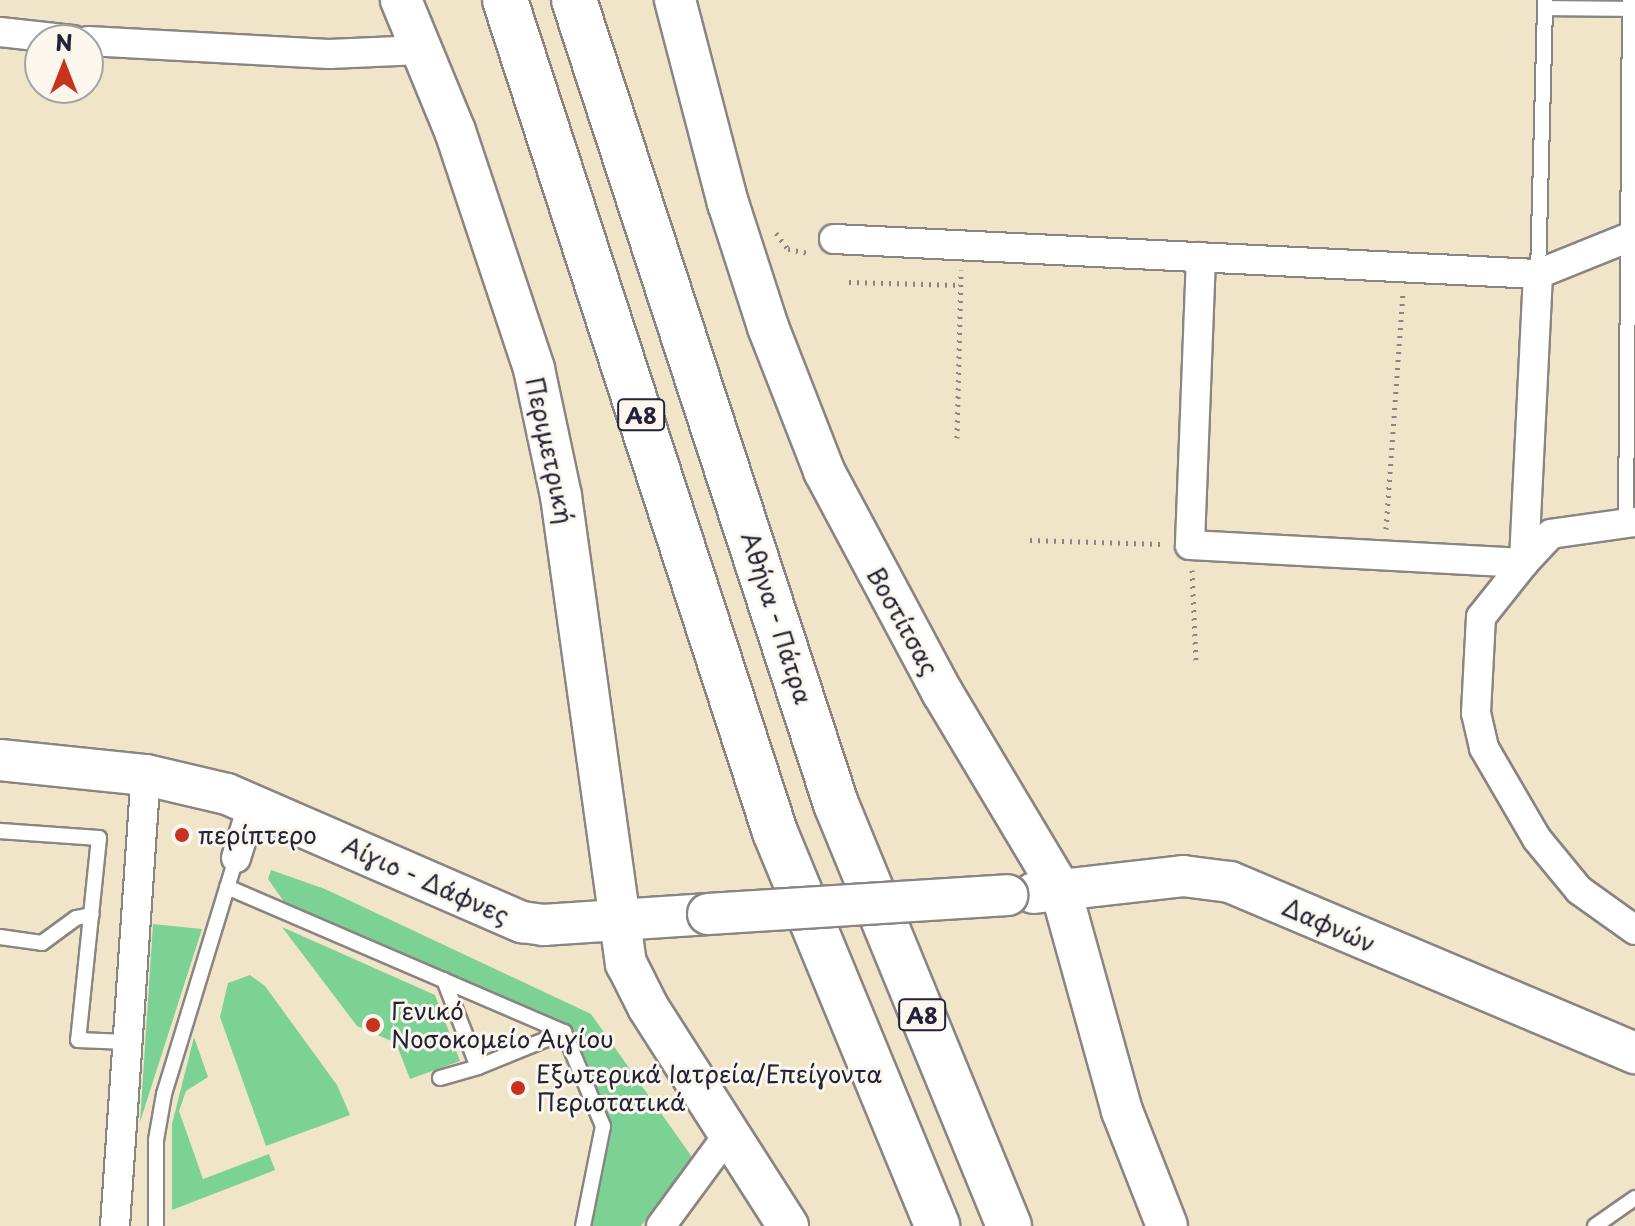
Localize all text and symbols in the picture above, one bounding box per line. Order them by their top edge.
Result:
north arrow [24,24,104,104]
text: N [55,25,73,58]
street label: Περιμετρική [520,374,580,526]
road number: Α8 [617,397,665,433]
street label: Αθήνα - Πάτρα [735,528,819,708]
street label: Βοστίτσας [862,562,944,680]
place label: περίπτερο [198,821,317,849]
marker: περίπτερο [173,826,191,844]
street label: Αίγιο - Δάφνες [338,830,514,930]
street label: Δαφνών [1278,892,1380,958]
place label: Γενικό Νοσοκομείο Αιγίου [391,997,615,1053]
road number: Α8 [898,997,946,1033]
marker: Γενικό Νοσοκομείο Αιγίου [362,1014,384,1036]
place label: Εξωτερικά Ιατρεία/Επείγοντα Περιστατικά [536,1060,883,1116]
marker: Εξωτερικά Ιατρεία/Επείγοντα Περιστατικά [507,1077,529,1099]

